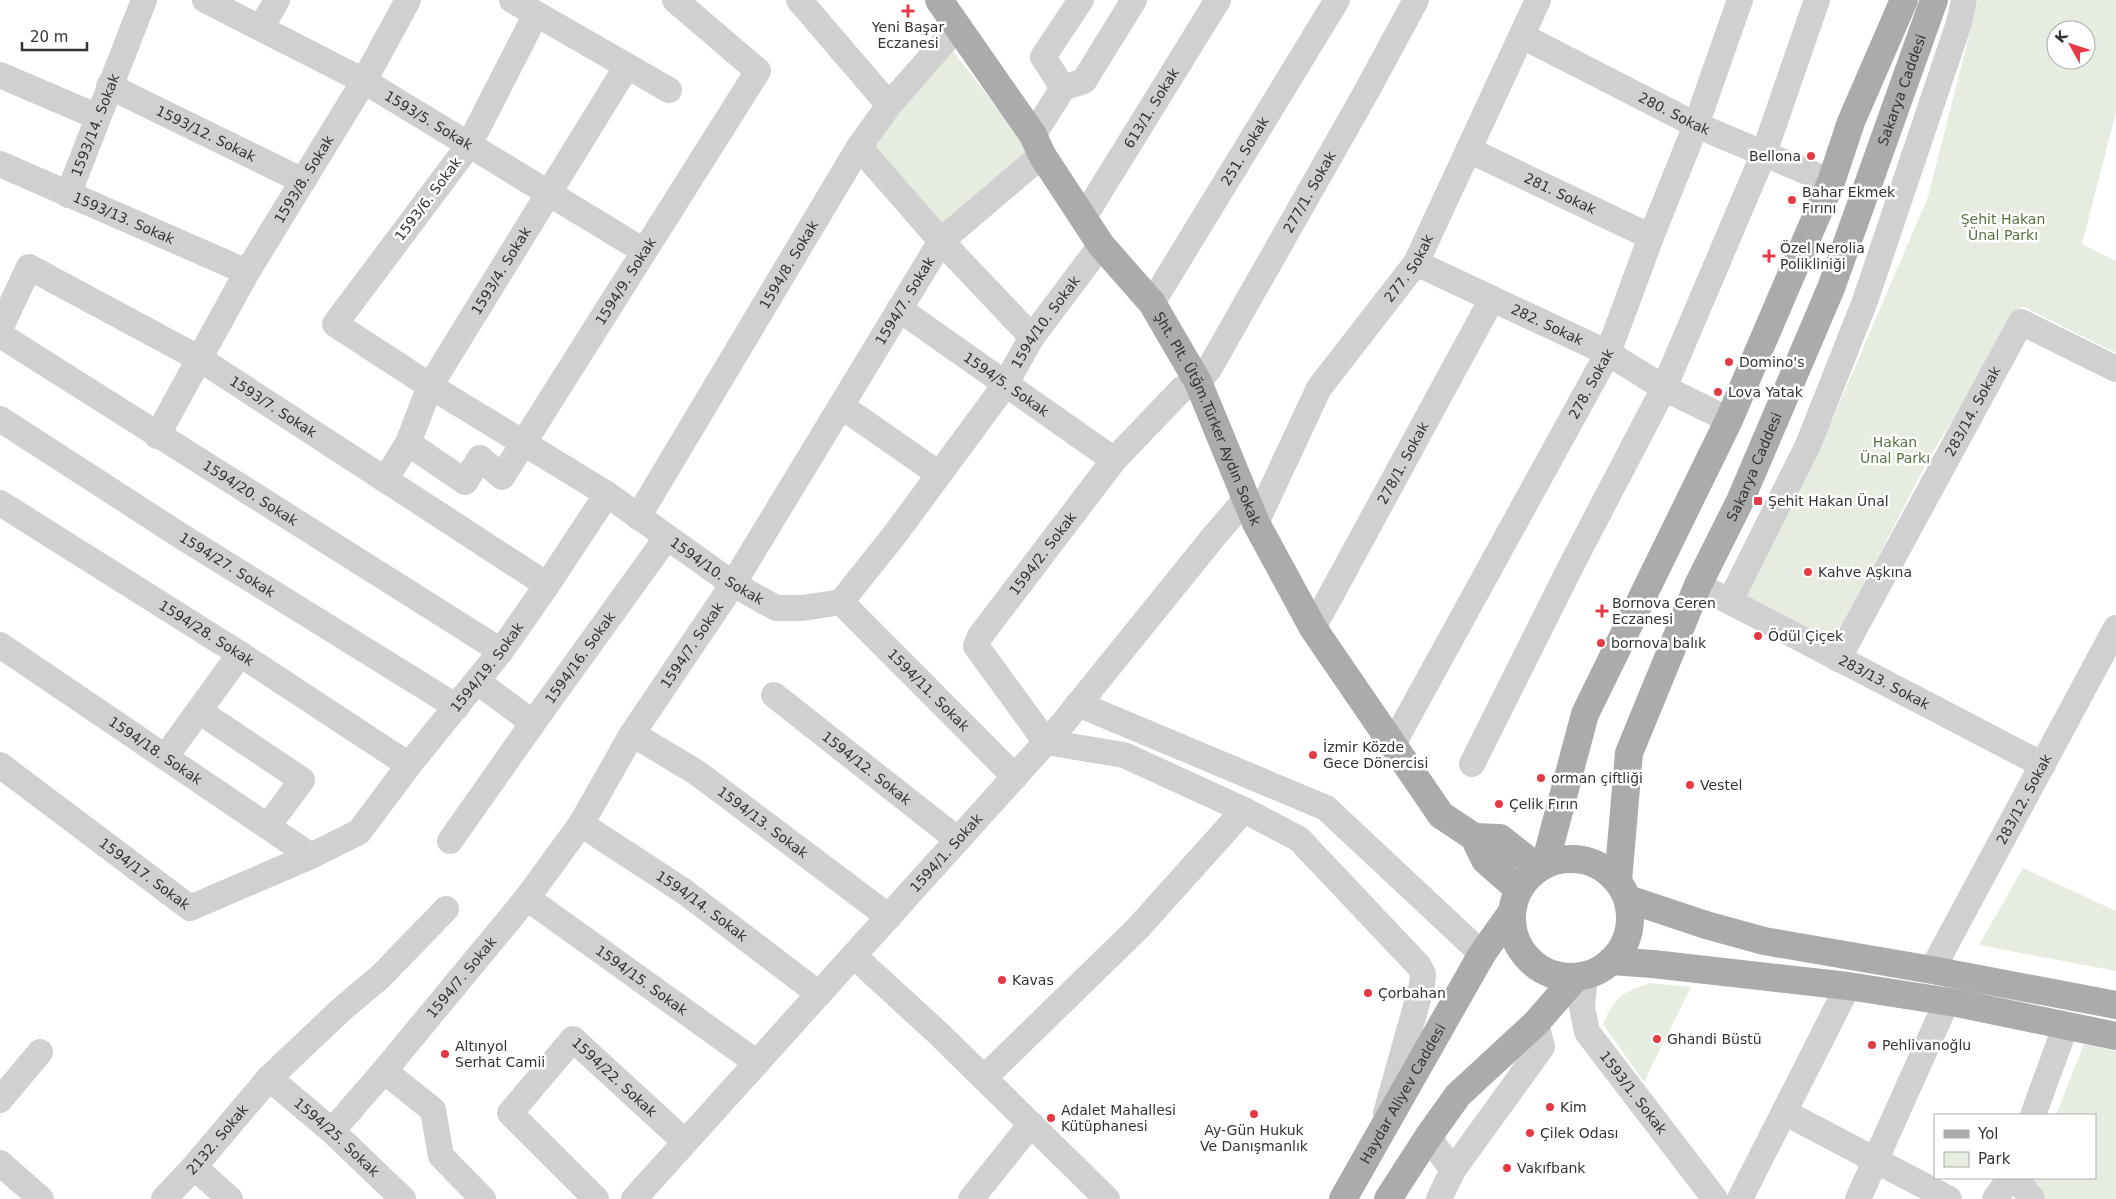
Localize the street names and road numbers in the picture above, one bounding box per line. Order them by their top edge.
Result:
street label: Sakarya Caddesi [1875,32,1929,148]
street label: 613/1. Sokak [1120,64,1183,151]
street label: 1593/14. Sokak [68,71,123,179]
street label: 1593/5. Sokak [382,87,476,154]
street label: 280. Sokak [1636,89,1713,138]
street label: 1593/12. Sokak [153,102,259,165]
street label: 251. Sokak [1218,113,1272,188]
street label: 1593/8. Sokak [271,131,337,226]
street label: 277/1. Sokak [1280,148,1339,236]
street label: 1593/6. Sokak [391,153,465,244]
street label: 281. Sokak [1522,170,1599,218]
street label: 1593/13. Sokak [70,189,178,248]
street label: 1594/8. Sokak [756,217,822,312]
street label: 1593/4. Sokak [468,223,535,318]
street label: 277. Sokak [1381,231,1437,305]
street label: 1594/9. Sokak [592,234,659,328]
street label: 1594/7. Sokak [872,253,938,348]
street label: 1594/10. Sokak [1008,272,1084,371]
street label: 282. Sokak [1509,301,1587,349]
street label: Şht. Plt. Ütğm.Türker Aydın Sokak [1151,309,1265,529]
street label: 278. Sokak [1565,345,1617,422]
street label: 1594/5. Sokak [961,349,1053,420]
street label: 283/14. Sokak [1942,363,2004,459]
street label: 1593/7. Sokak [227,373,320,441]
street label: Sakarya Caddesi [1723,410,1785,524]
street label: 278/1. Sokak [1374,418,1432,507]
street label: 1594/20. Sokak [200,457,302,529]
street label: 1594/2. Sokak [1006,508,1080,598]
street label: 1594/27. Sokak [177,529,279,601]
street label: 1594/10. Sokak [667,534,768,608]
street label: 1594/28. Sokak [156,597,258,669]
street label: 1594/7. Sokak [657,598,727,691]
street label: 1594/16. Sokak [542,608,619,707]
street label: 1594/19. Sokak [447,618,527,715]
street label: 1594/11. Sokak [884,646,973,735]
street label: 283/13. Sokak [1836,652,1933,713]
street label: 1594/18. Sokak [106,713,206,788]
street label: 1594/12. Sokak [819,728,915,809]
street label: 283/12. Sokak [1993,750,2055,847]
street label: 1594/13. Sokak [714,783,812,862]
street label: 1594/1. Sokak [907,810,986,895]
street label: 1594/17. Sokak [96,835,194,914]
street label: 1594/14. Sokak [653,867,751,945]
street label: 1594/7. Sokak [423,933,500,1021]
street label: 1594/15. Sokak [593,942,691,1019]
street label: Haydar Aliyev Caddesi [1357,1021,1449,1166]
street label: 1594/22. Sokak [569,1034,661,1120]
street label: 1593/1. Sokak [1597,1048,1671,1138]
street label: 1594/25. Sokak [291,1095,383,1180]
street label: 2132. Sokak [183,1100,252,1178]

